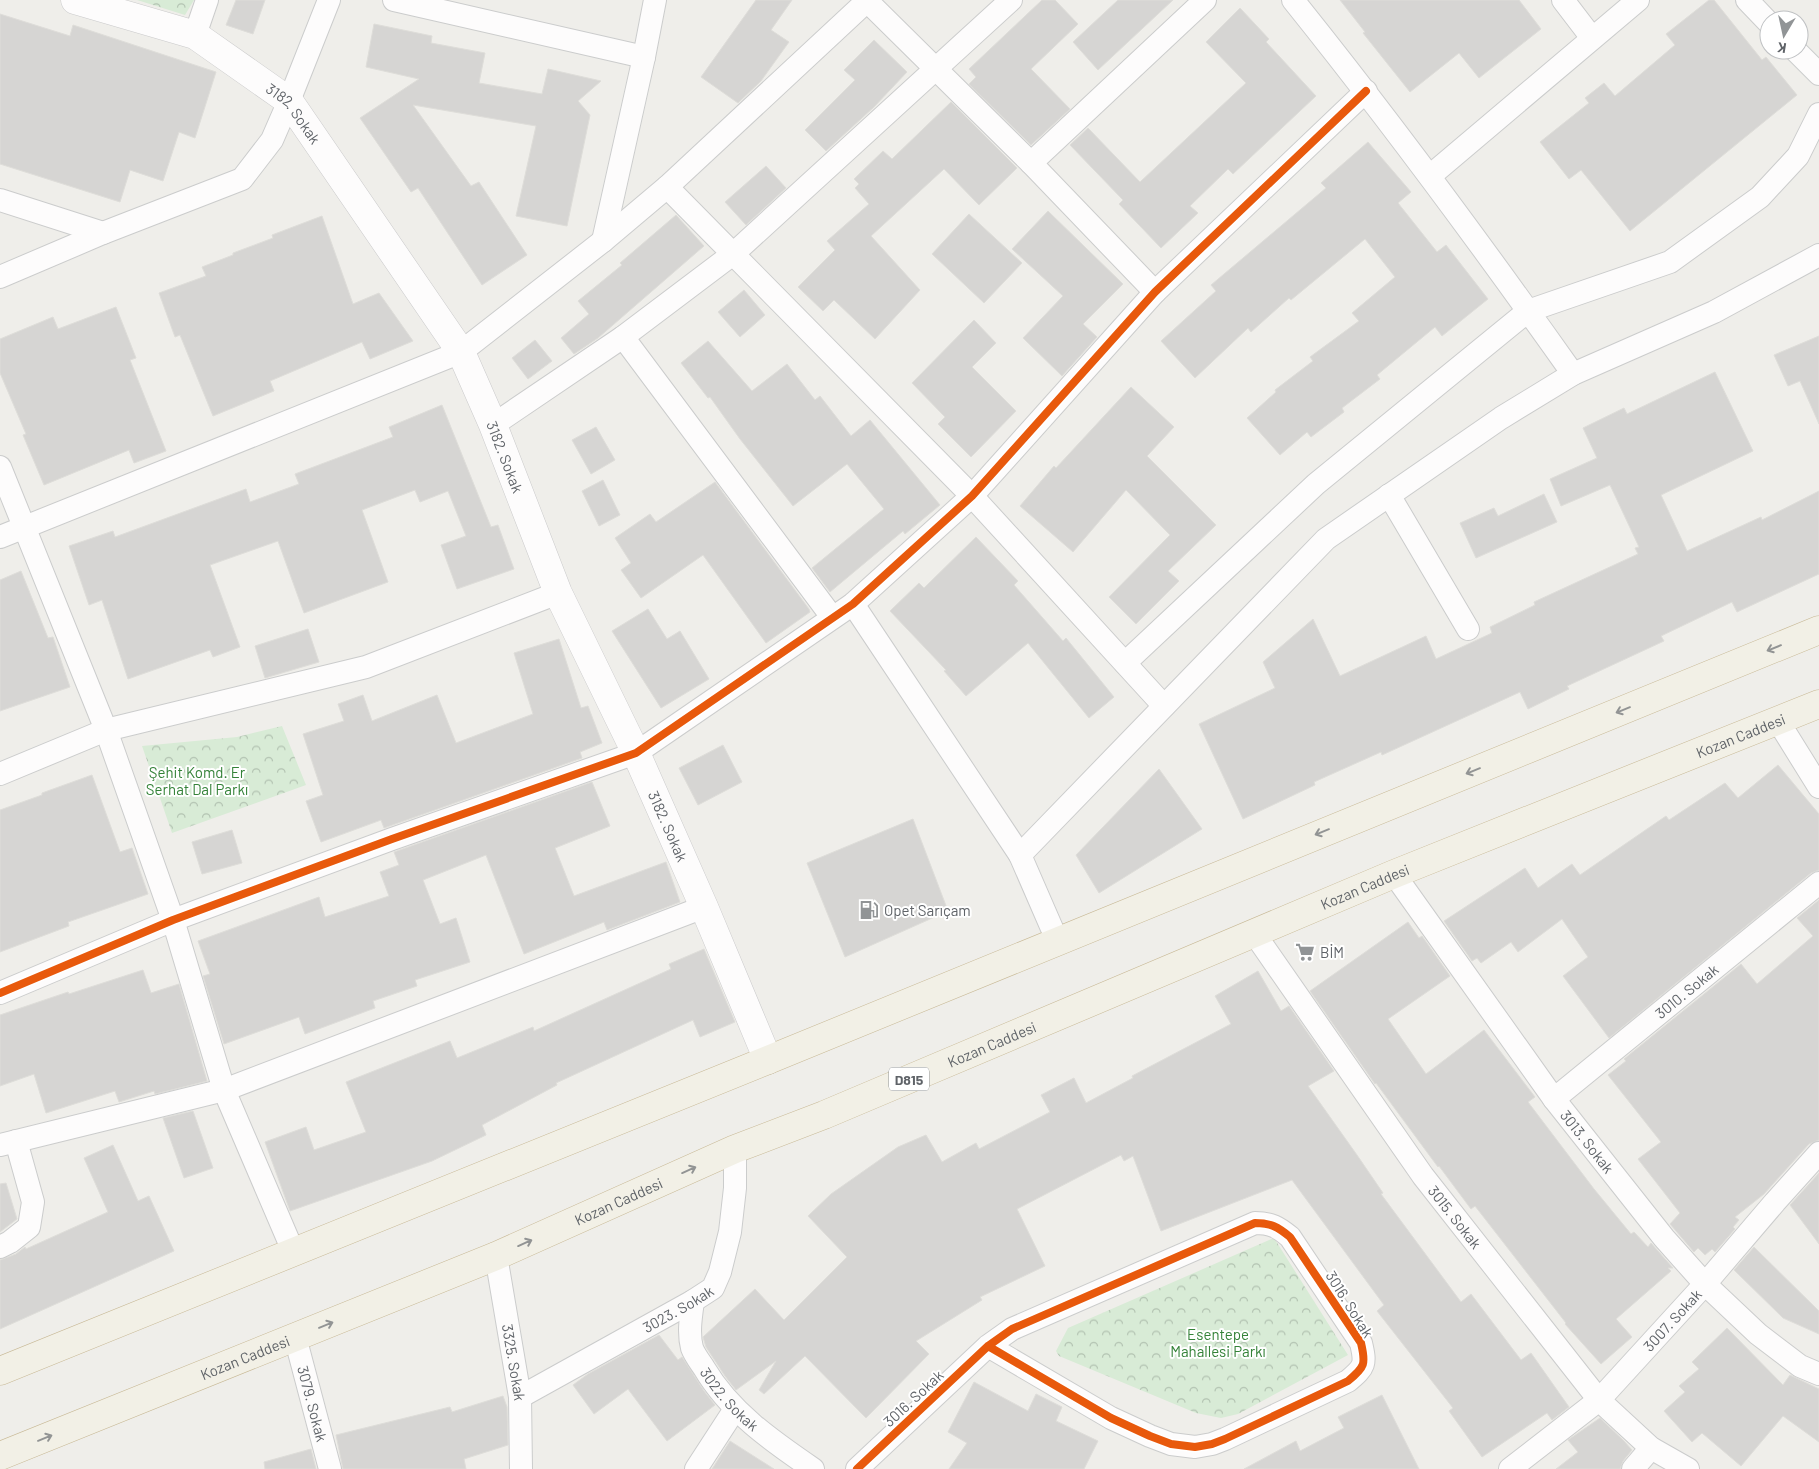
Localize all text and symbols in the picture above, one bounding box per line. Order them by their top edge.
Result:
north arrow [1759,10,1809,60]
text: K [1776,39,1788,57]
street label: 3182. Sokak [263,79,325,148]
street label: 3182. Sokak [483,418,528,496]
one-way arrow [1767,644,1782,654]
one-way arrow [1616,706,1631,715]
street label: Kozan Caddesi [1693,709,1788,761]
park label: Şehit Komd. Er Serhat Dal Parkı [146,763,248,798]
one-way arrow [1466,767,1481,776]
street label: 3182. Sokak [645,788,692,865]
one-way arrow [1315,829,1330,838]
street label: Kozan Caddesi [1318,860,1412,913]
fuel station icon: Opet Sarıçam [858,899,880,921]
place label: Opet Sarıçam [884,901,971,919]
supermarket icon: BİM [1294,941,1316,963]
place label: BİM [1320,943,1344,961]
street label: 3010. Sokak [1651,960,1722,1022]
street label: Kozan Caddesi [945,1017,1039,1071]
road number: D815 [889,1068,929,1090]
street label: 3013. Sokak [1557,1106,1618,1177]
one-way arrow [681,1164,696,1174]
street label: Kozan Caddesi [572,1174,665,1229]
street label: 3015. Sokak [1425,1182,1486,1253]
one-way arrow [517,1238,532,1248]
street label: 3016. Sokak [1322,1267,1378,1341]
street label: 3023. Sokak [640,1281,717,1336]
street label: 3007. Sokak [1639,1285,1705,1355]
one-way arrow [318,1320,333,1329]
street label: 3325. Sokak [499,1323,529,1402]
park label: Esentepe Mahallesi Parkı [1170,1325,1266,1360]
street label: Kozan Caddesi [198,1331,292,1383]
street label: 3079. Sokak [294,1364,331,1444]
street label: 3022. Sokak [697,1364,763,1435]
street label: 3016. Sokak [879,1365,947,1430]
one-way arrow [37,1432,52,1442]

